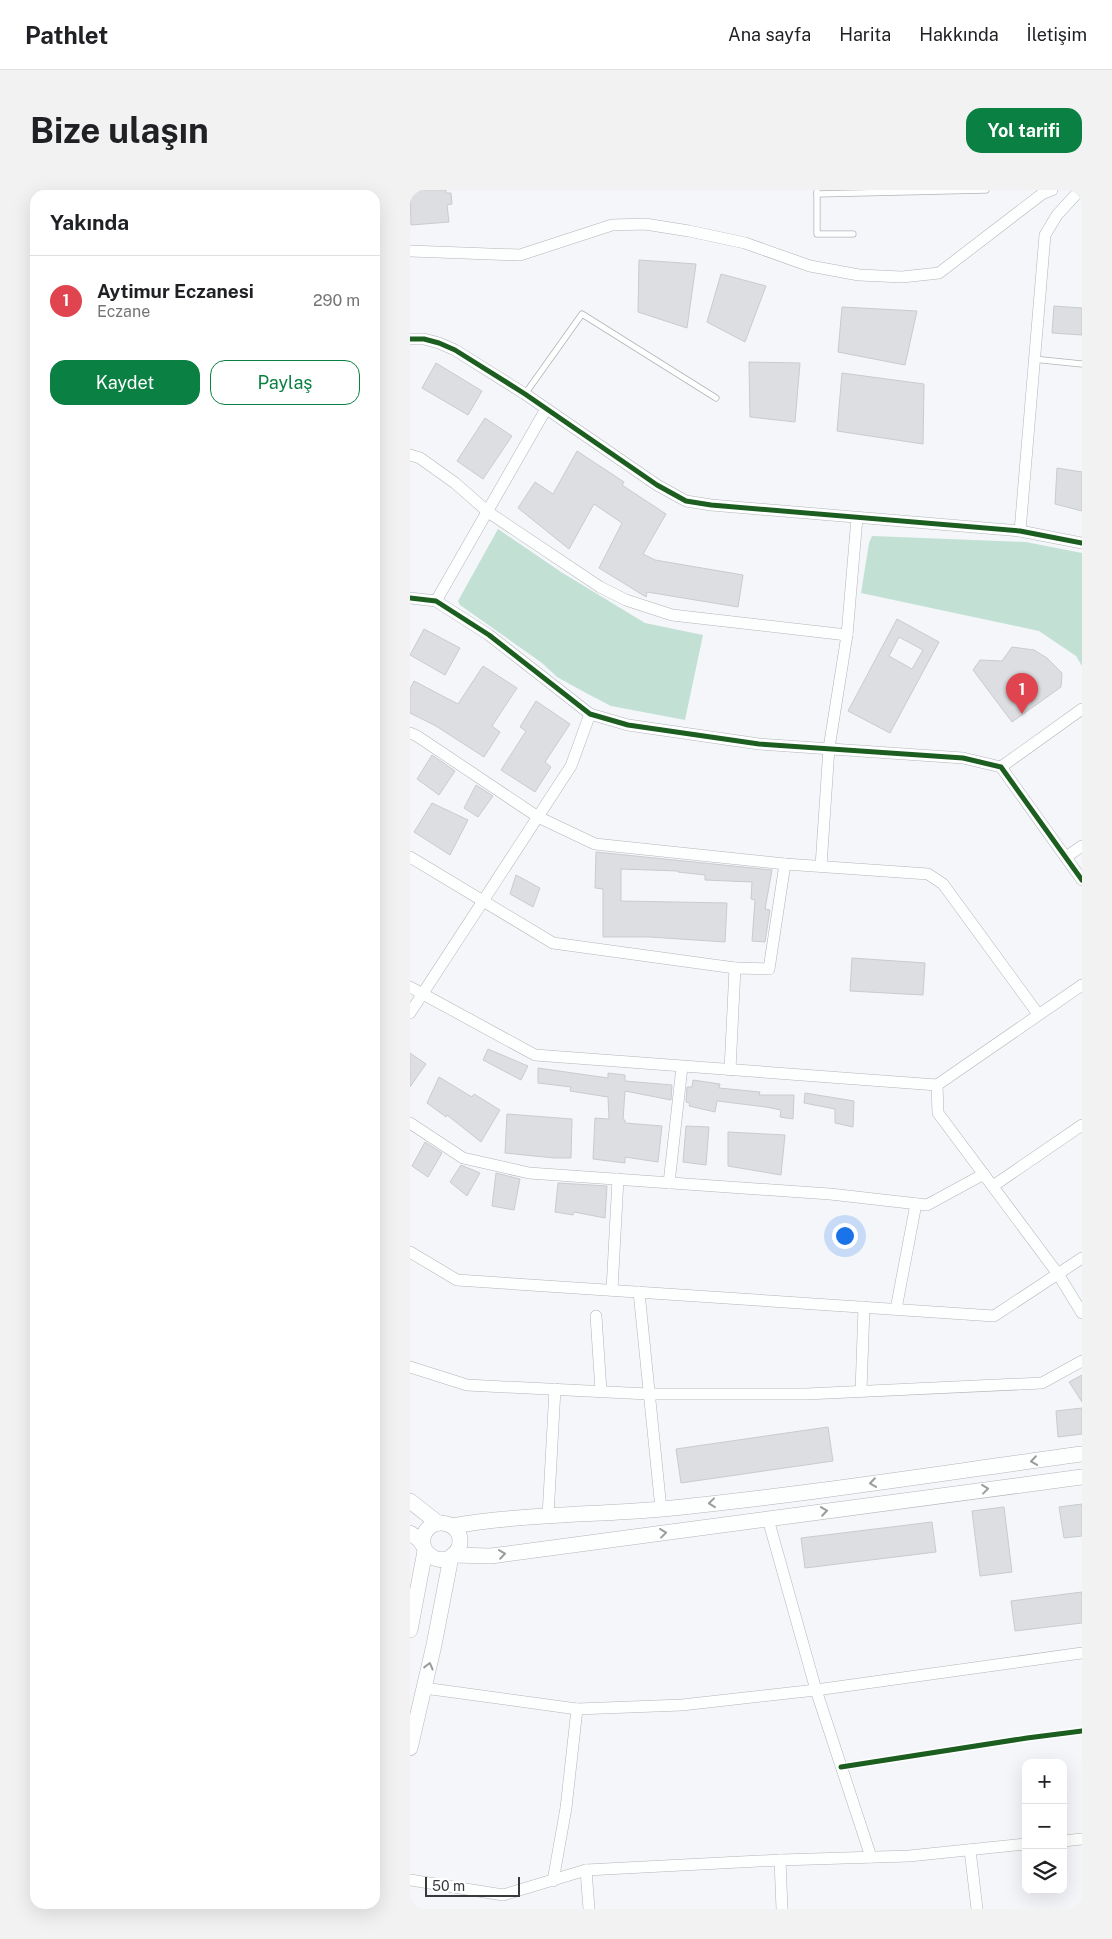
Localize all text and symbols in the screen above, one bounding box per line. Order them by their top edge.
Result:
text: Pathlet [25,21,108,49]
text: Ana sayfa [728,24,811,45]
text: Harita [839,24,891,45]
text: Hakkında [919,24,999,45]
text: İletişim [1027,24,1087,45]
button: Yol tarifi [966,108,1082,153]
text: Bize ulaşın [30,110,209,151]
text: Yakında [50,210,129,235]
text: Aytimur Eczanesi [97,280,254,302]
text: 1 [63,291,69,310]
text: 290 m [313,291,360,310]
text: Eczane [97,302,150,321]
button: Kaydet [50,360,200,405]
button: Paylaş [210,360,360,405]
pin: 1 [1006,673,1038,714]
your location [832,1223,858,1249]
one-way arrow [1029,1455,1038,1465]
one-way arrow [868,1477,877,1487]
one-way arrow [981,1484,989,1495]
one-way arrow [707,1497,715,1508]
one-way arrow [820,1507,828,1517]
one-way arrow [659,1528,667,1539]
one-way arrow [498,1549,506,1560]
one-way arrow [423,1662,434,1671]
map controls [1022,1759,1067,1894]
button: + [1022,1759,1067,1804]
button: − [1022,1804,1067,1849]
button: layers [1022,1849,1067,1894]
scale bar [425,1874,520,1897]
text: 50 m [432,1878,465,1894]

